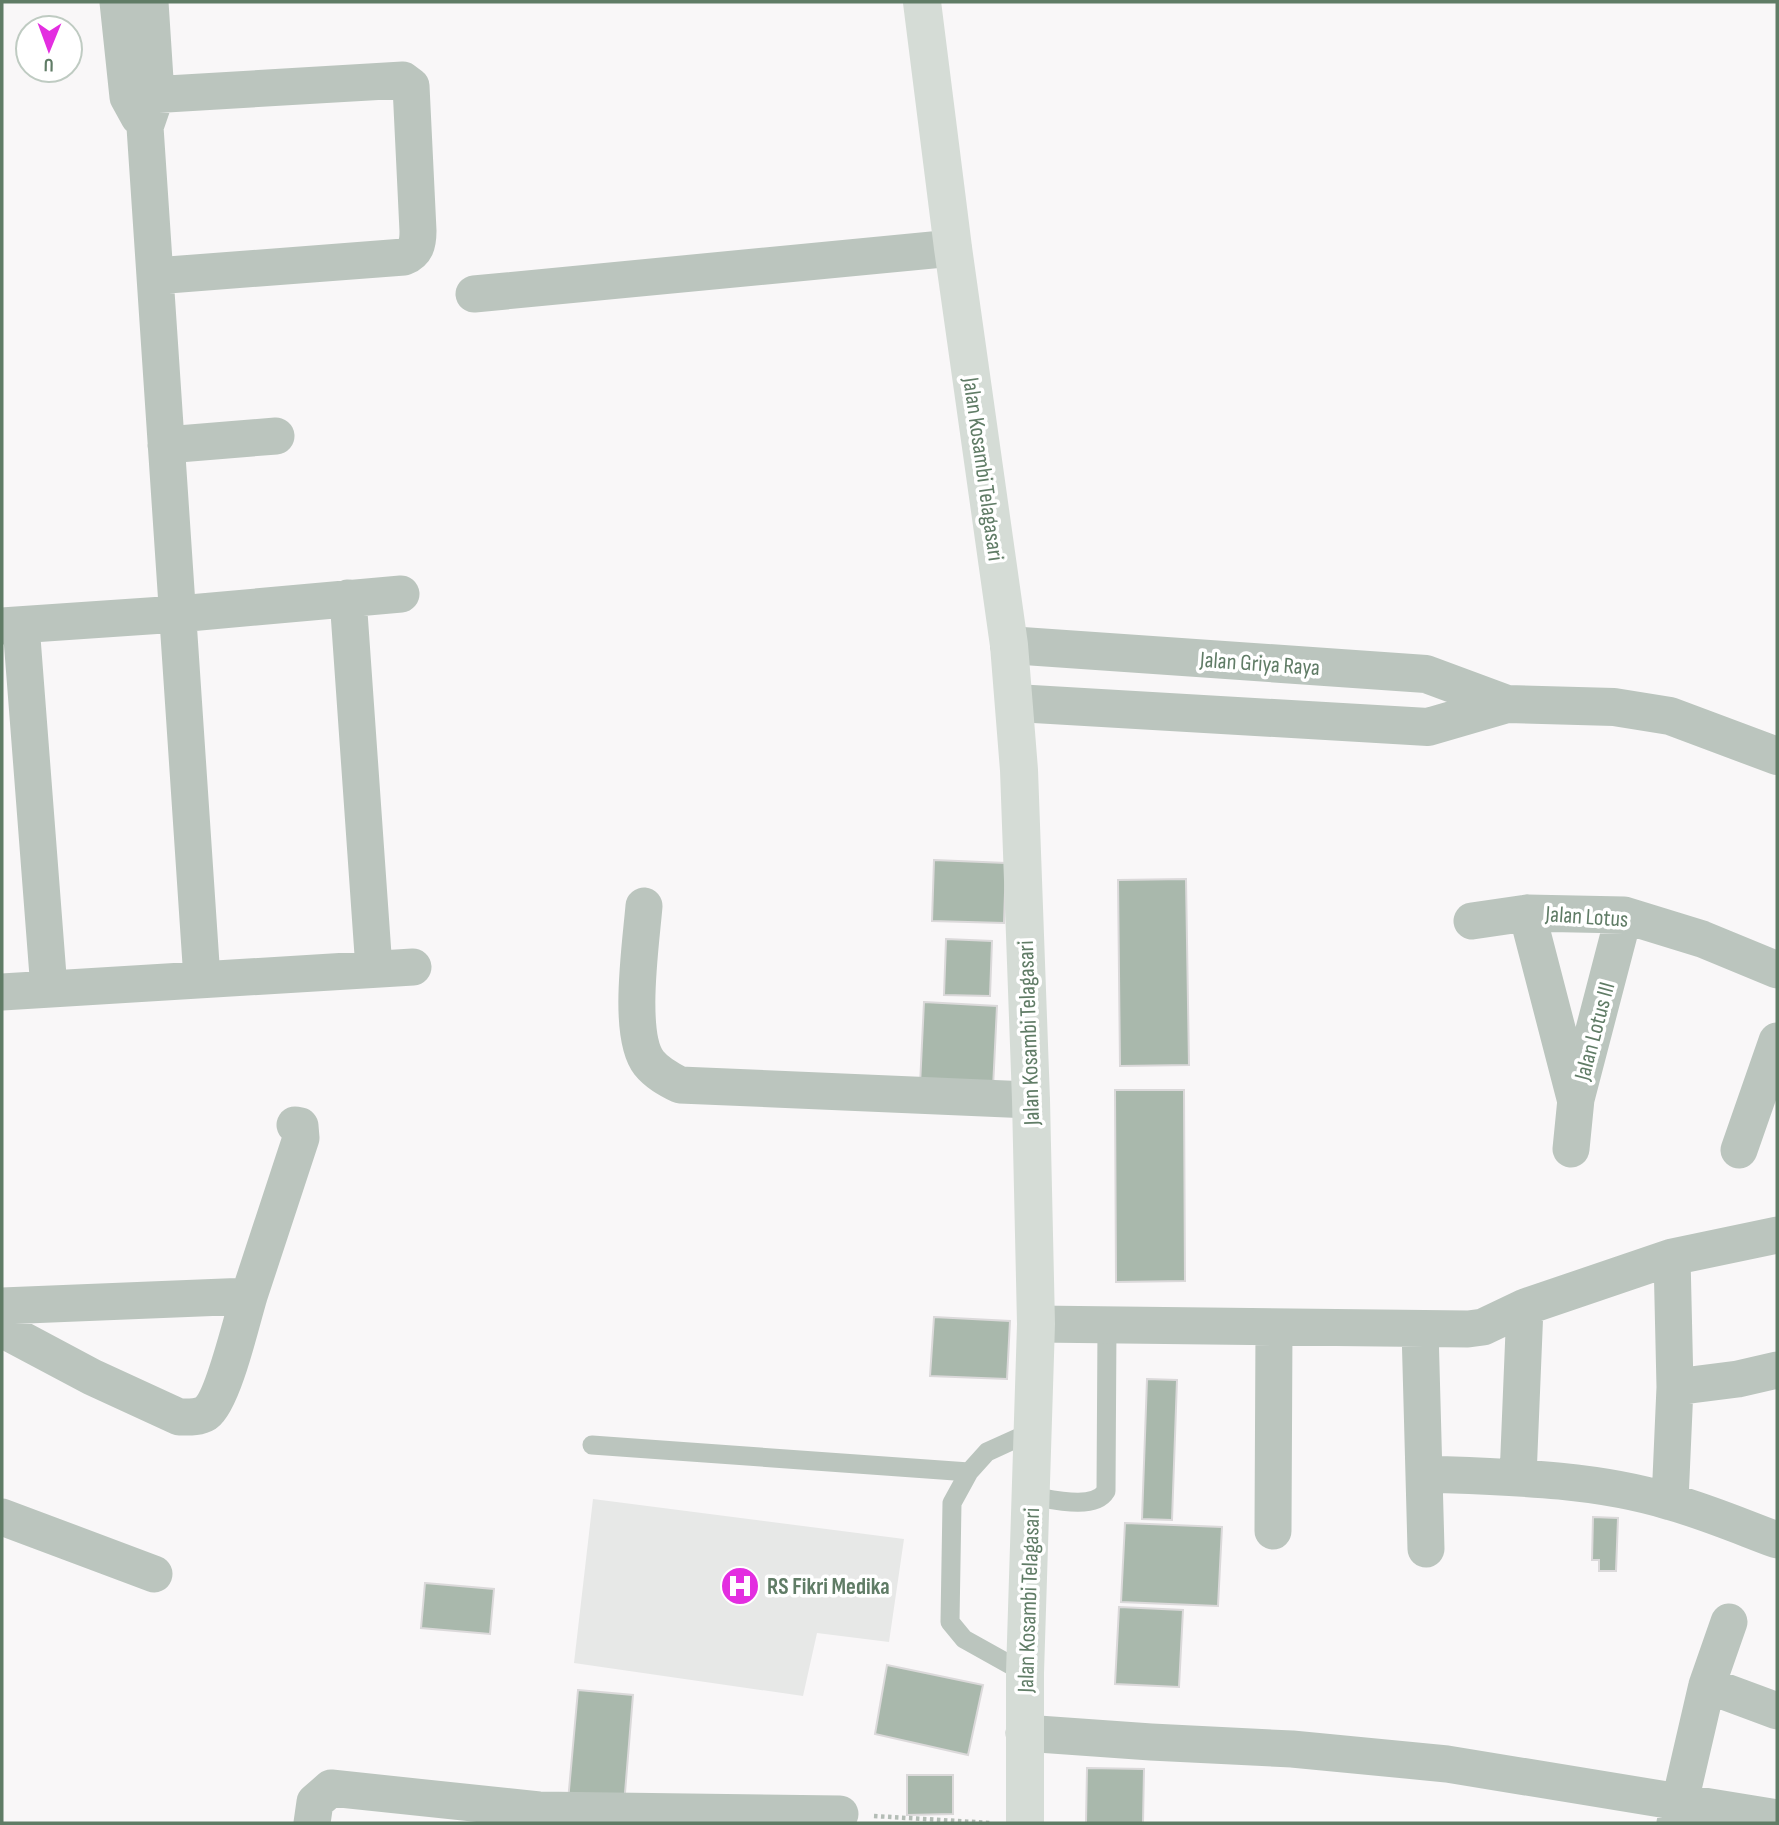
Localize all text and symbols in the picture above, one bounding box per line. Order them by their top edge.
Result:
north arrow [14,14,84,84]
text: U [44,53,54,76]
street label: Jalan Kosambi Telagasari [956,375,1010,563]
street label: Jalan Griya Raya [1198,646,1321,682]
street label: Jalan Lotus [1544,900,1629,934]
street label: Jalan Kosambi Telagasari [1012,940,1046,1127]
street label: Jalan Lotus III [1568,979,1621,1084]
street label: Jalan Kosambi Telagasari [1012,1507,1046,1694]
hospital icon: RS Fikri Medika [719,1565,761,1607]
place label: RS Fikri Medika [767,1573,890,1601]

